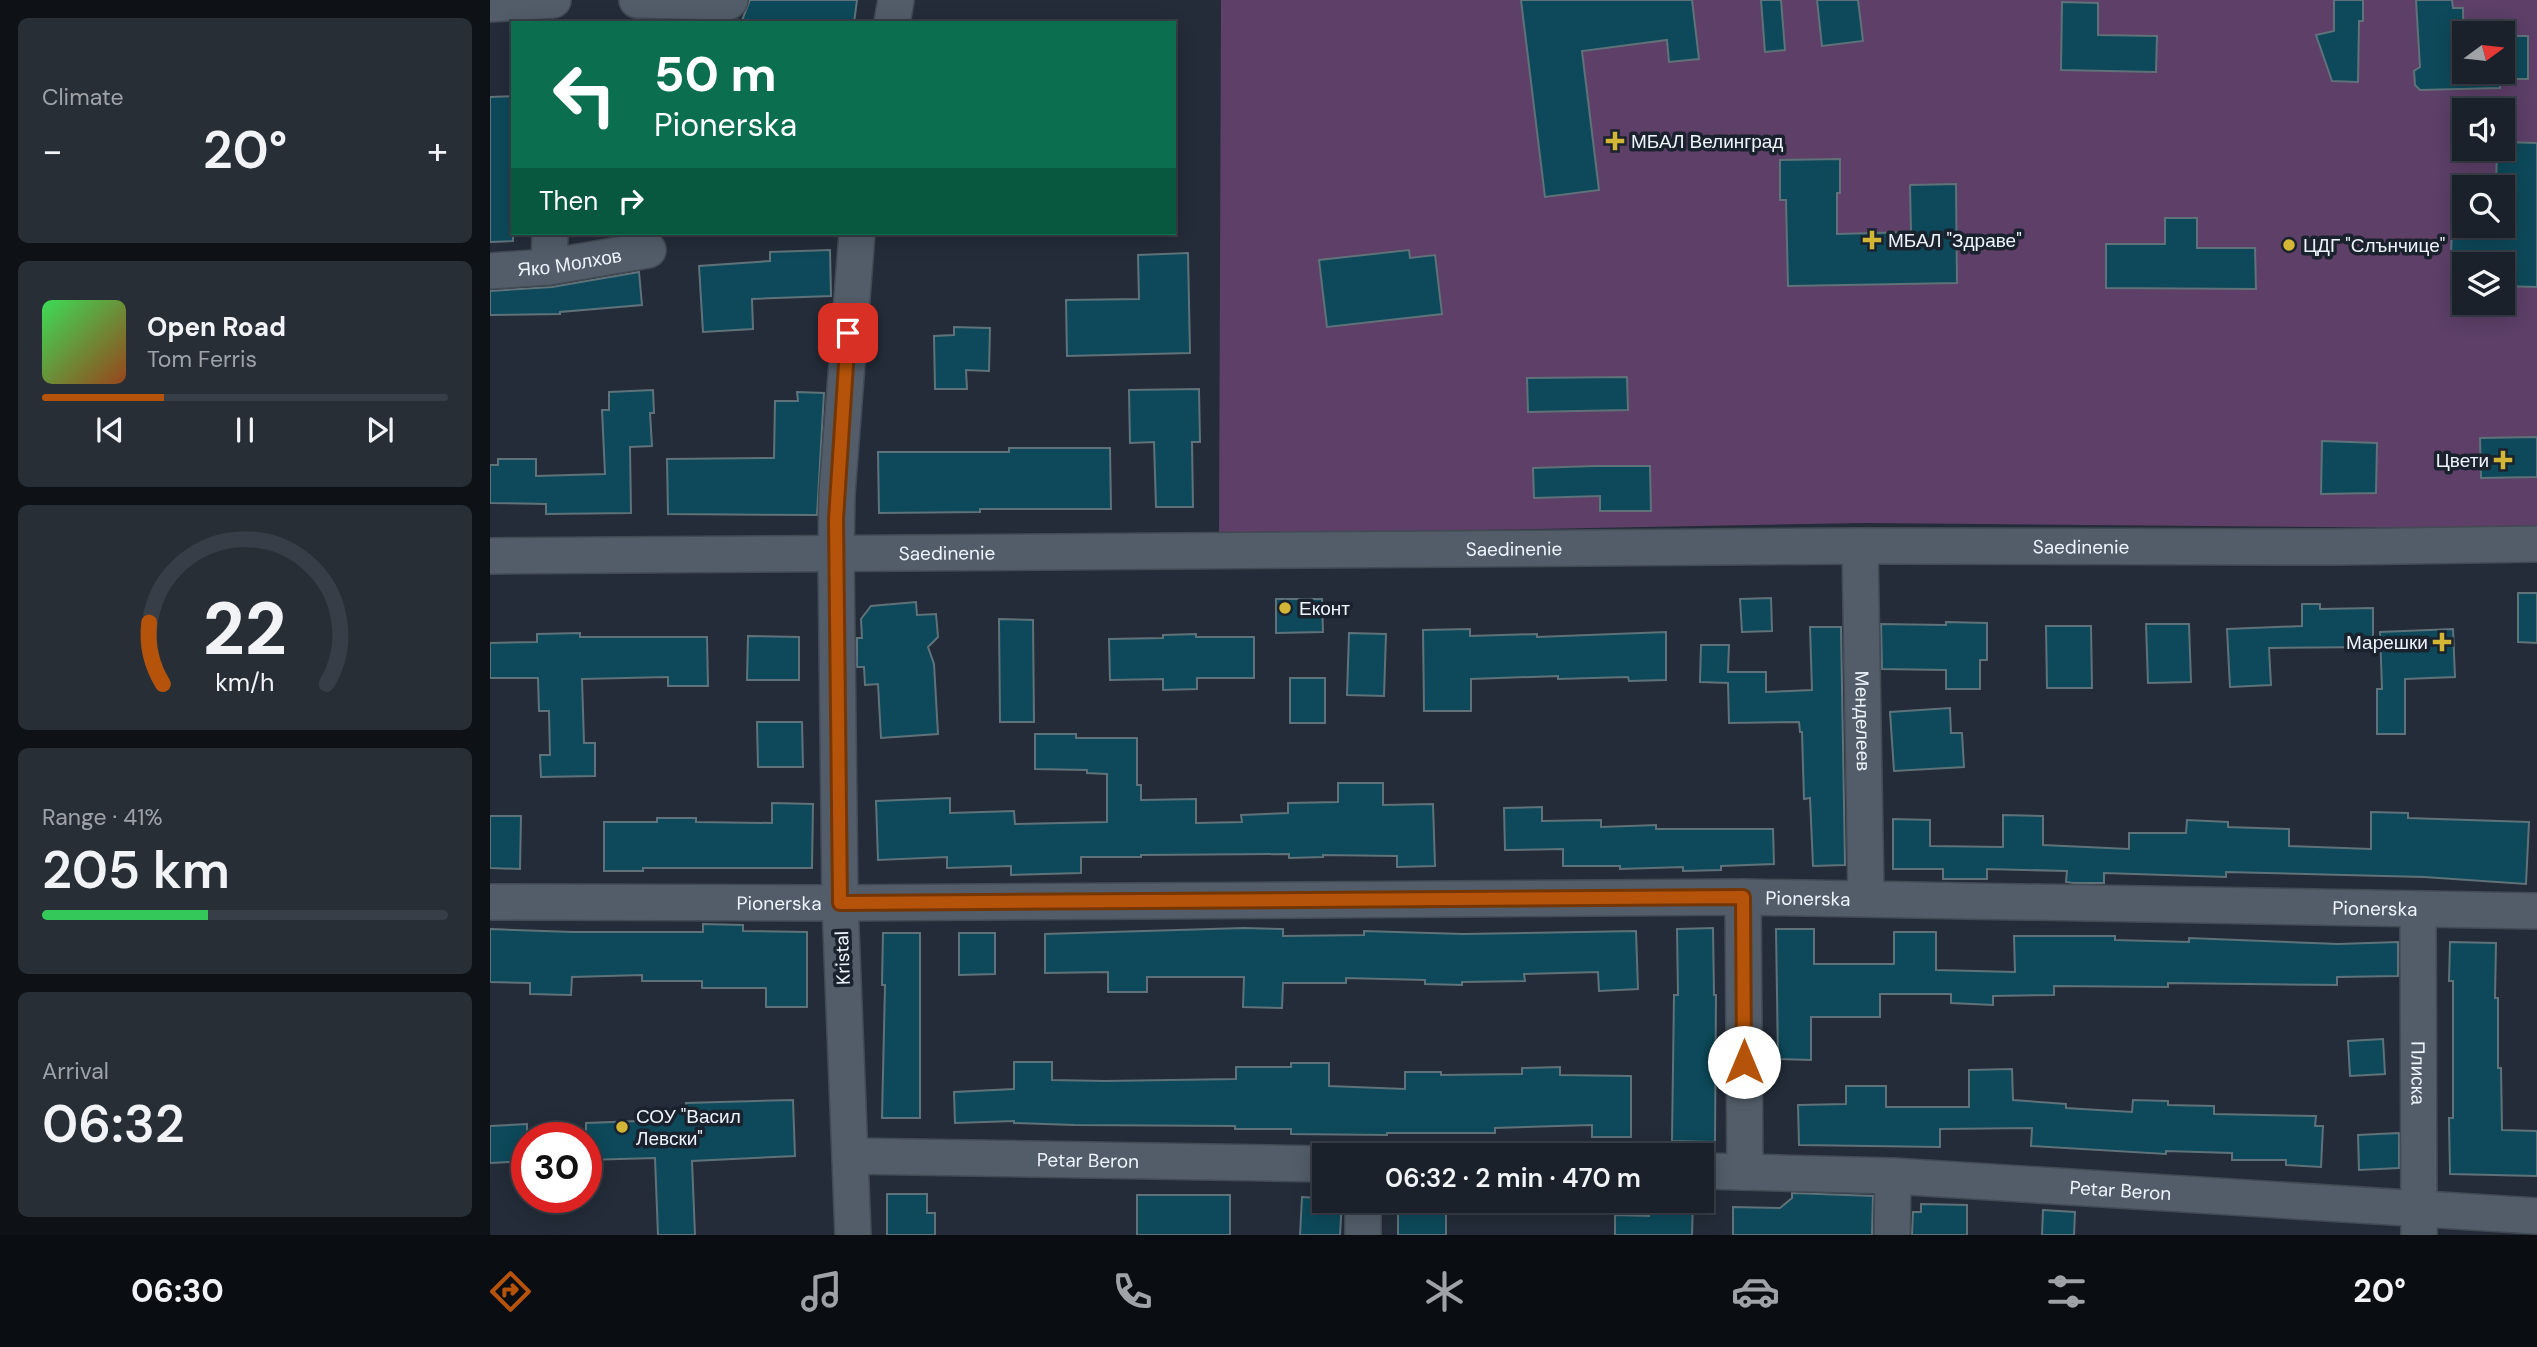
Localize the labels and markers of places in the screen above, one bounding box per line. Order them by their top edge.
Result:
place label: МБАЛ Велинград [1631,129,1783,154]
marker: МБАЛ Велинград [1605,131,1625,151]
place label: МБАЛ "Здраве" [1888,228,2022,253]
marker: МБАЛ "Здраве" [1862,230,1882,250]
place label: ЦДГ "Слънчице" [2303,233,2445,258]
marker: ЦДГ "Слънчице" [2281,237,2297,253]
pin [818,303,878,363]
place label: Цвети [2436,448,2489,473]
marker: Цвети [2495,452,2511,468]
place label: Еконт [1299,596,1350,621]
marker: Еконт [1277,600,1293,616]
place label: Марешки [2346,630,2428,655]
marker: Марешки [2434,634,2450,650]
place label: СОУ "Васил Левски" [636,1104,741,1151]
marker: СОУ "Васил Левски" [614,1119,630,1135]

